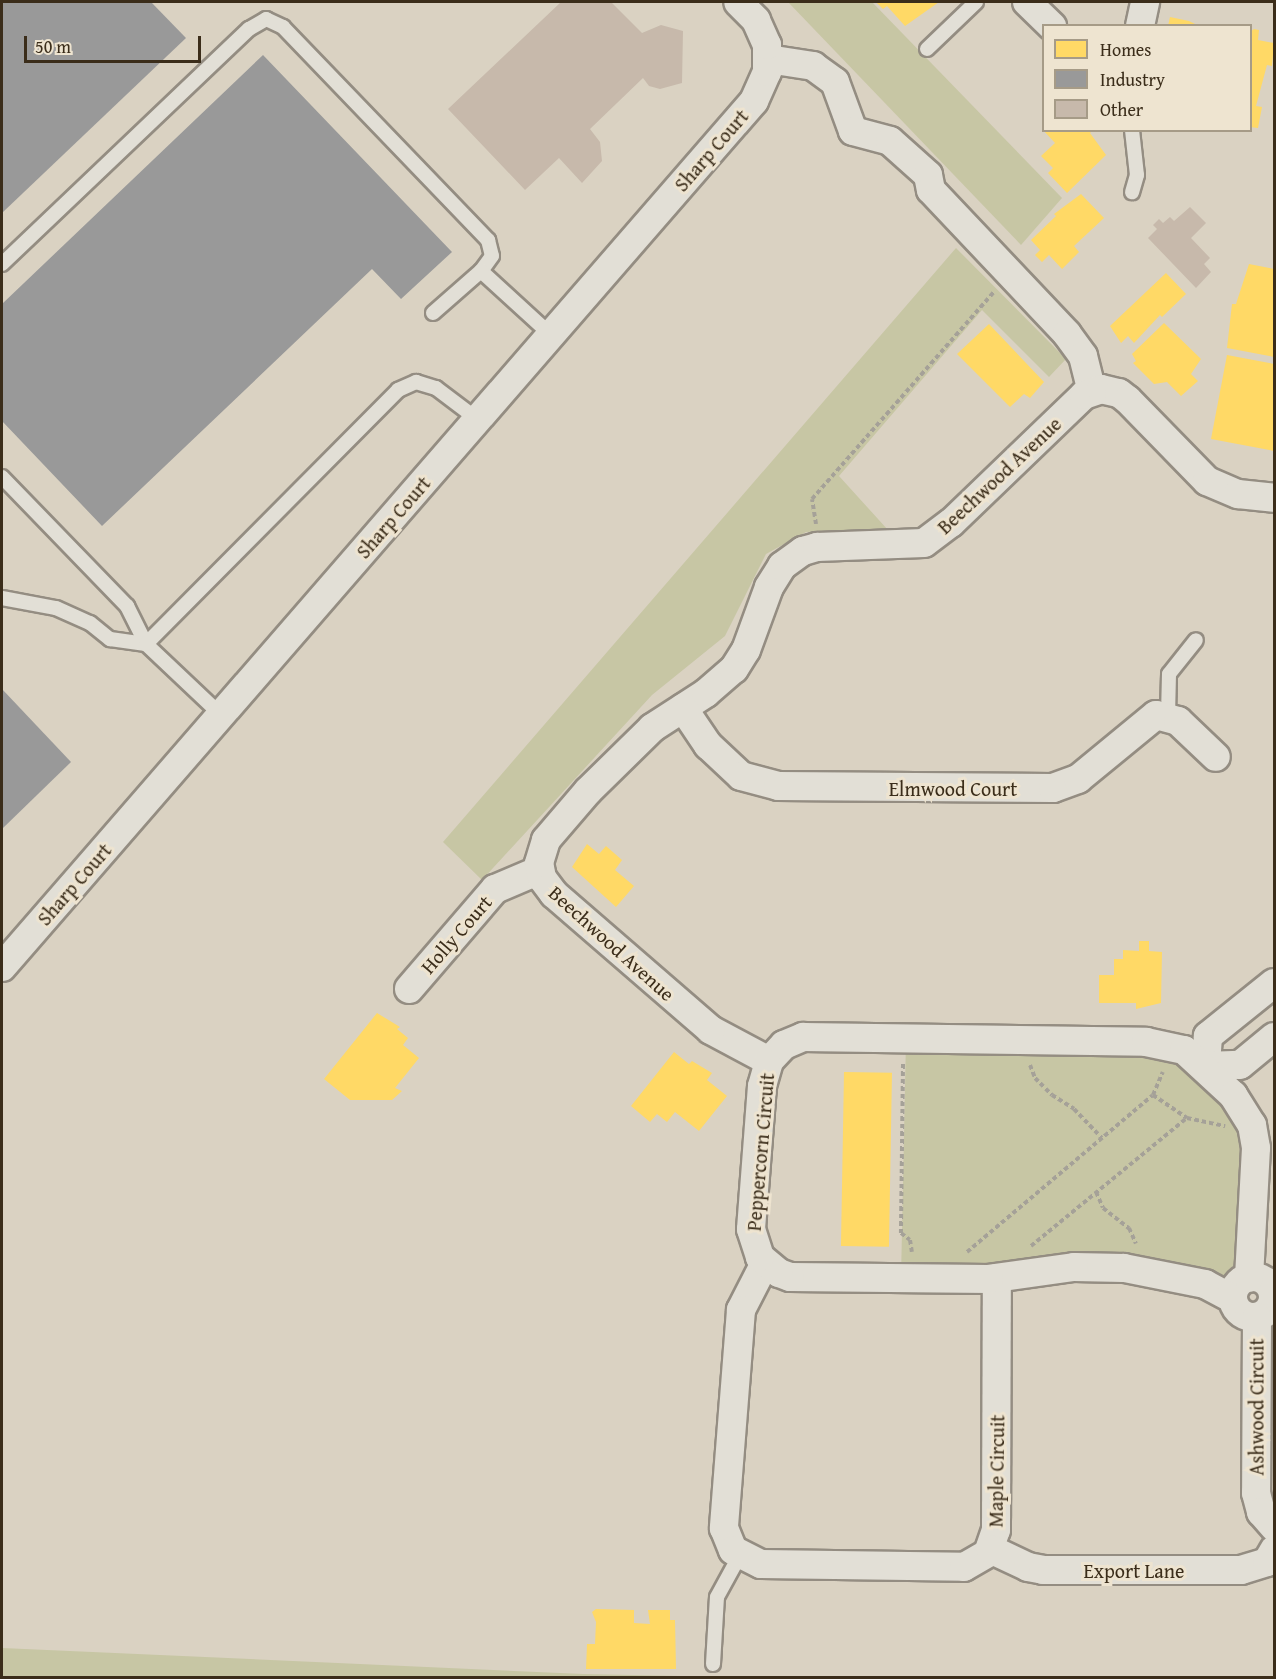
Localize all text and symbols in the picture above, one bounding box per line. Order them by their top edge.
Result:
scale bar [27,24,204,62]
legend [1042,24,1252,132]
text: 50 m [35,33,71,60]
text: Homes [1100,36,1151,63]
text: Industry [1100,66,1165,93]
text: Other [1100,96,1143,123]
street label: Sharp Court [669,104,753,196]
street label: Beechwood Avenue [932,411,1066,539]
street label: Sharp Court [351,471,435,563]
street label: Elmwood Court [889,776,1017,800]
street label: Sharp Court [32,838,116,930]
street label: Beechwood Avenue [544,880,680,1006]
street label: Holly Court [415,890,497,978]
street label: Peppercorn Circuit [741,1072,779,1232]
street label: Ashwood Circuit [1244,1338,1268,1476]
street label: Maple Circuit [983,1414,1009,1528]
street label: Export Lane [1084,1558,1184,1582]

